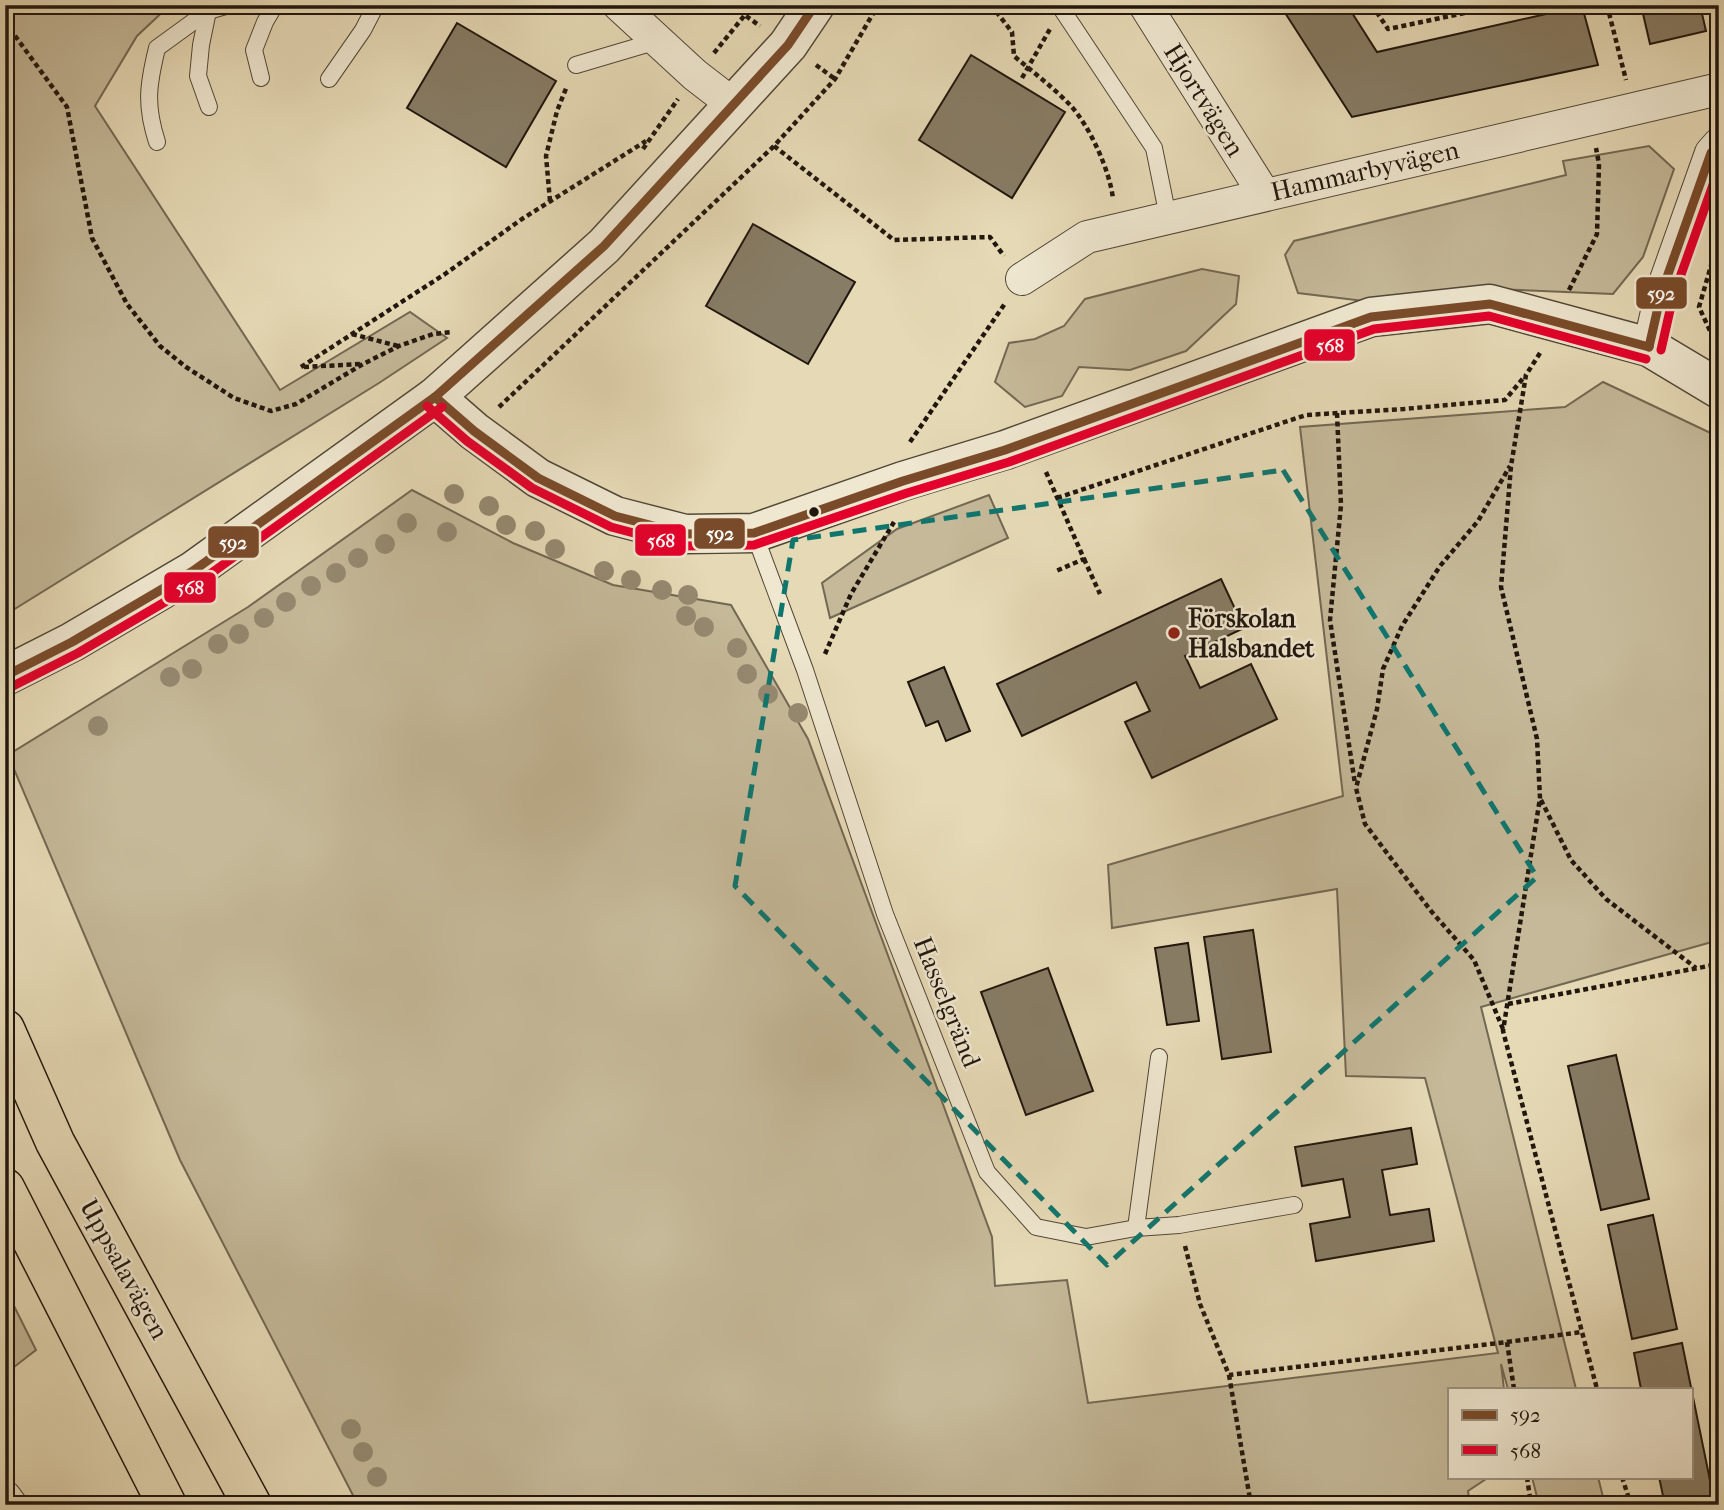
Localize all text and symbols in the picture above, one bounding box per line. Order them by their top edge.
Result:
street label: Hjortvägen [1157,38,1251,162]
street label: Hammarbyvägen [1268,134,1462,208]
line badge: 592 [1635,276,1688,310]
text: 592 [1647,283,1675,305]
line badge: 568 [1303,328,1356,362]
text: 568 [1316,335,1344,357]
unlabelled marker [807,505,821,519]
line badge: 592 [693,517,746,550]
line badge: 568 [634,523,687,557]
text: 592 [706,523,734,545]
line badge: 592 [207,525,260,559]
text: 568 [647,530,675,552]
text: 592 [219,532,247,554]
line badge: 568 [163,571,217,604]
text: 568 [176,577,204,599]
place label: Förskolan Halsbandet [1187,603,1315,664]
marker: Förskolan Halsbandet [1166,625,1182,641]
street label: Hasselgränd [907,932,988,1073]
street label: Uppsalavägen [73,1194,175,1344]
legend [1448,1388,1692,1478]
text: 592 [1510,1403,1541,1427]
text: 568 [1510,1439,1541,1463]

